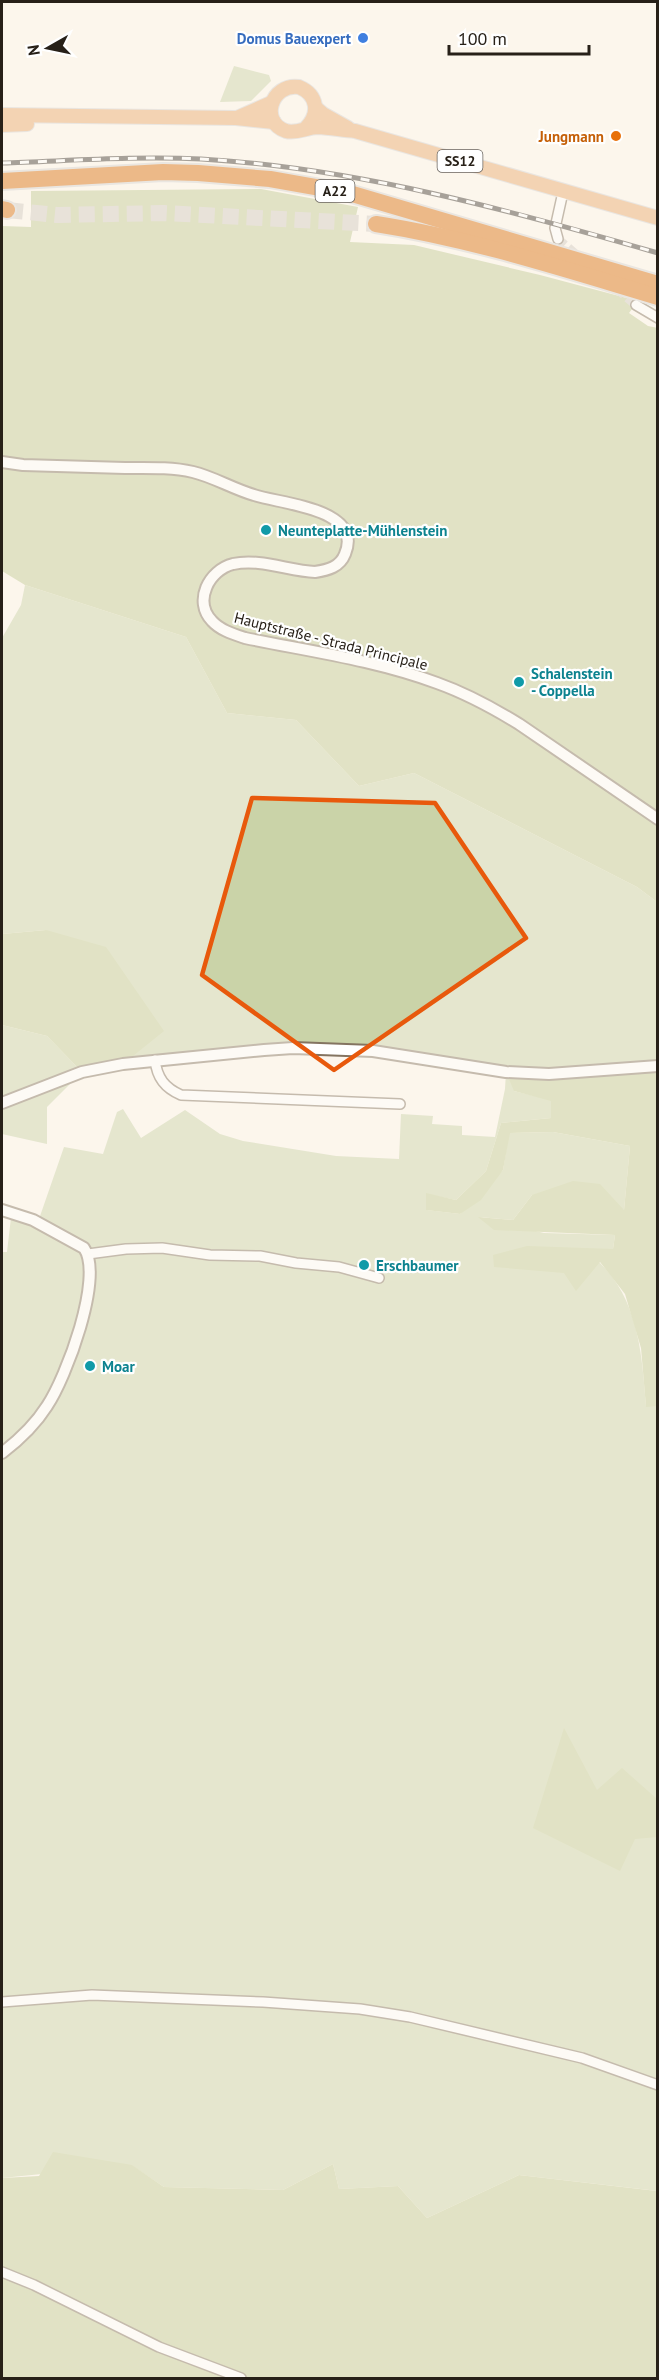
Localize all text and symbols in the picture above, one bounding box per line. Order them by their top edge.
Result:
north arrow [18,18,78,78]
scale bar [449,18,588,56]
text: 100 m [458,27,507,50]
place label: Domus Bauexpert [237,29,352,48]
marker: Domus Bauexpert [356,31,370,45]
text: N [22,44,44,57]
place label: Jungmann [538,127,604,146]
marker: Jungmann [609,129,623,143]
road number: SS12 [438,150,482,172]
road number: A22 [316,180,354,202]
place label: Neunteplatte-Mühlenstein [278,521,448,540]
marker: Neunteplatte-Mühlenstein [259,523,273,537]
street label: Hauptstraße - Strada Principale [232,608,430,674]
place label: Schalenstein - Coppella [531,664,613,700]
marker: Schalenstein - Coppella [512,675,526,689]
place label: Erschbaumer [376,1256,459,1275]
marker: Erschbaumer [357,1258,371,1272]
place label: Moar [102,1357,135,1376]
marker: Moar [83,1359,97,1373]

